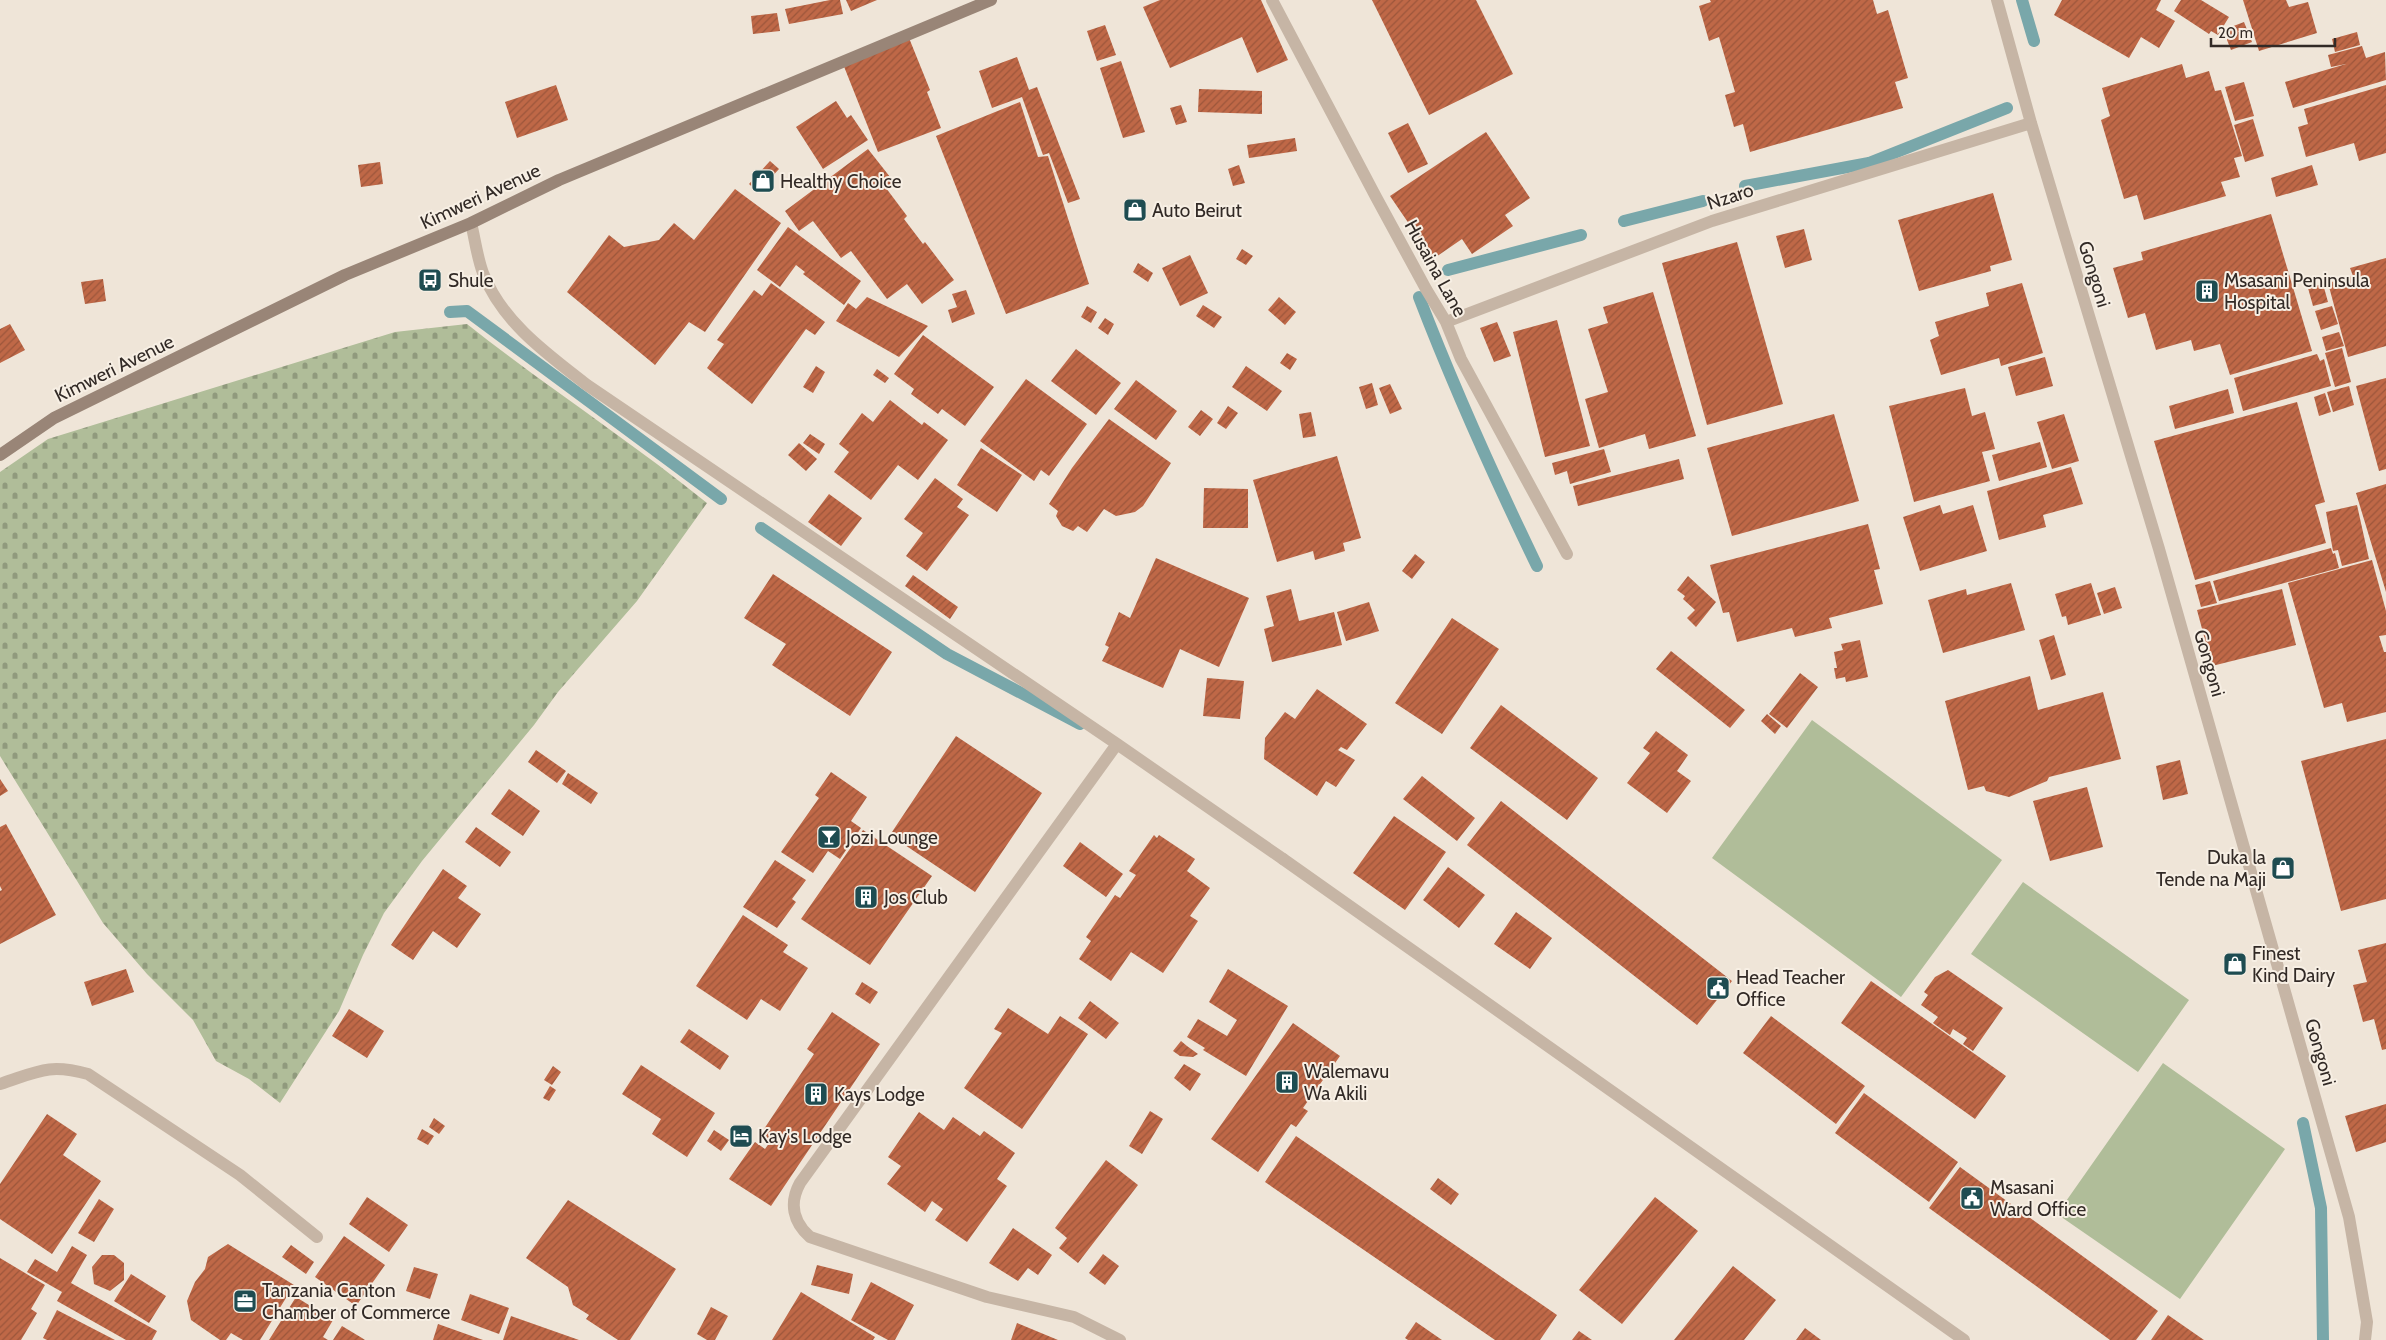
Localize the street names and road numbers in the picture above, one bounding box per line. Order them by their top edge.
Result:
street label: Kimweri Avenue [417,159,544,234]
street label: Nzaro [1704,178,1756,215]
street label: Husaina Lane [1400,216,1472,321]
street label: Gongoni [2074,238,2116,310]
street label: Kimweri Avenue [51,330,178,407]
street label: Gongoni [2189,627,2230,699]
street label: Gongoni [2300,1016,2341,1088]

